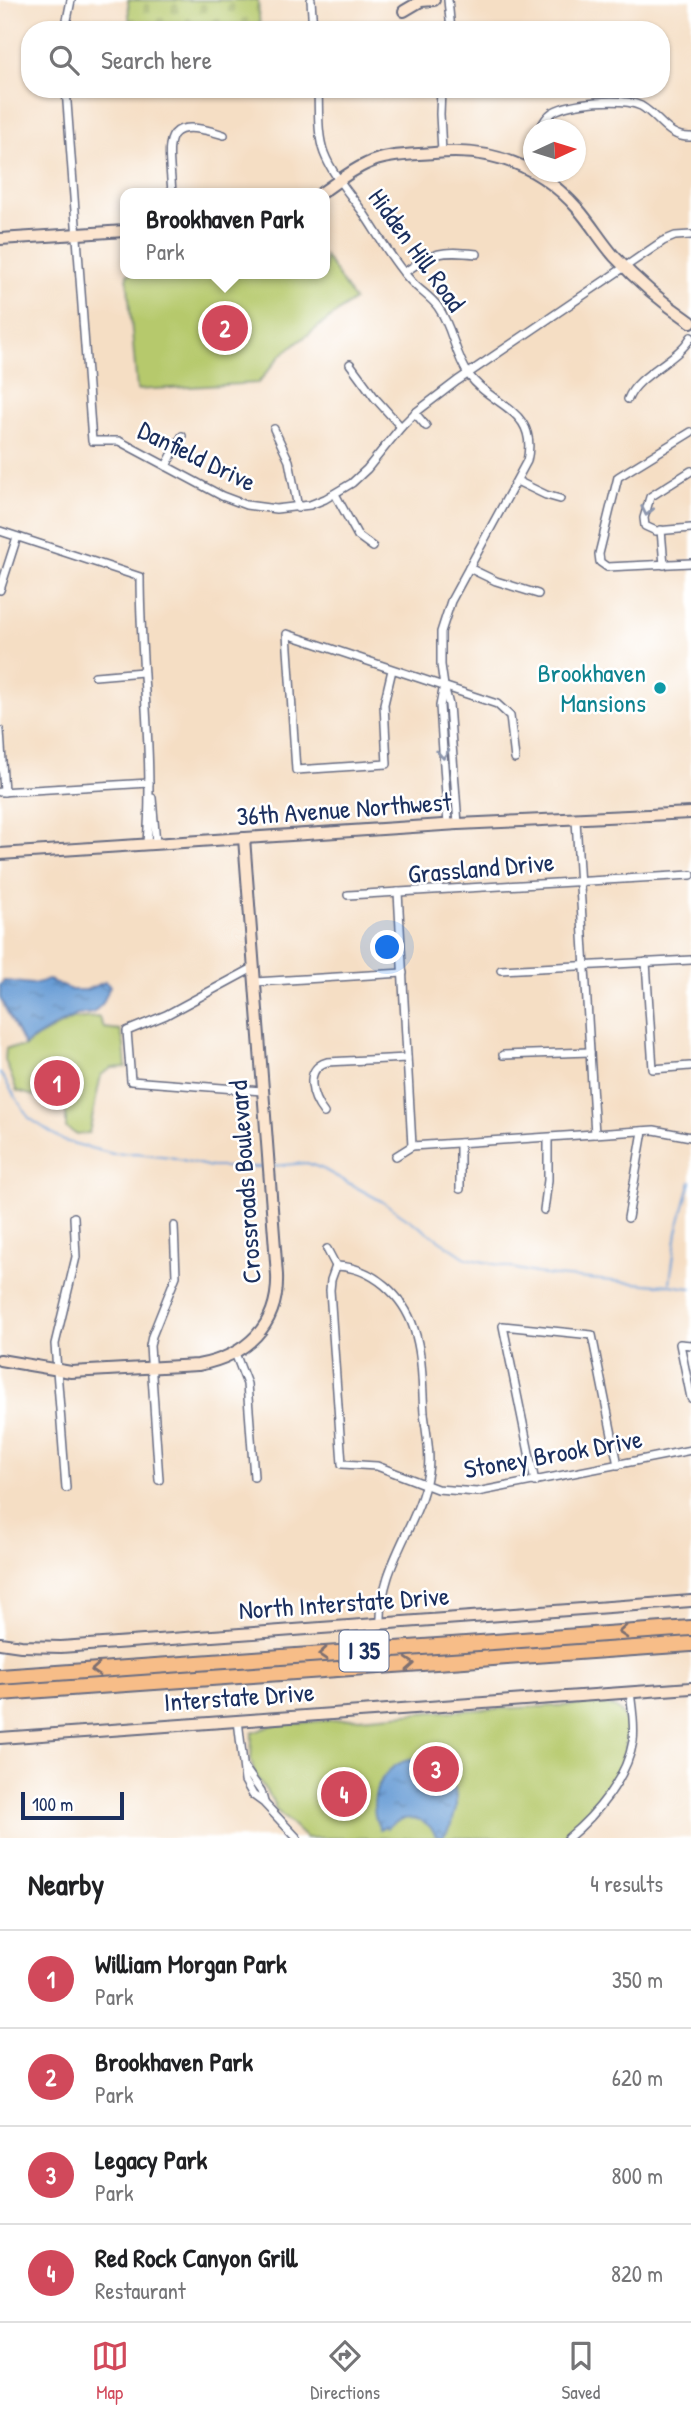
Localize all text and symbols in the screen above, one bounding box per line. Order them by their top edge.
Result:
search box [21,21,670,98]
icon: search [45,41,83,79]
text: Search here [101,42,212,77]
north arrow [523,119,586,182]
street label: Hidden Hill Road [361,181,474,318]
popup [120,188,330,279]
text: Brookhaven Park [146,201,304,236]
text: Park [146,236,184,267]
pin: 2 [202,302,248,354]
street label: Danfield Drive [132,412,262,499]
one-way arrow [640,504,655,516]
place label: Brookhaven Mansions [537,655,646,720]
marker: Brookhaven Mansions [652,680,668,696]
one-way arrow [435,748,450,759]
street label: 36th Avenue Northwest [235,783,454,833]
street label: Grassland Drive [406,844,556,891]
your location [370,930,404,964]
pin: 1 [34,1057,80,1109]
street label: Crossroads Boulevard [220,1079,269,1285]
street label: Stoney Brook Drive [461,1421,645,1486]
street label: North Interstate Drive [238,1578,450,1627]
one-way arrow [617,1625,628,1640]
road number: I 35 [340,1630,388,1672]
one-way arrow [317,1646,328,1661]
one-way arrow [405,1657,416,1672]
one-way arrow [90,1662,101,1677]
street label: Interstate Drive [163,1674,315,1719]
pin: 3 [413,1743,459,1795]
pin: 4 [321,1768,367,1820]
scale bar [21,1789,124,1821]
text: 100 m [32,1791,73,1817]
text: Nearby [28,1864,104,1904]
text: 4 results [590,1868,663,1899]
text: William Morgan Park [95,1946,287,1981]
text: 1 [47,1964,55,1995]
text: 350 m [612,1964,663,1995]
text: Park [95,1981,133,2012]
text: Brookhaven Park [95,2044,253,2079]
text: 2 [46,2062,56,2093]
text: 620 m [612,2062,663,2093]
text: Park [95,2079,133,2110]
text: Legacy Park [95,2142,207,2177]
text: 3 [46,2160,56,2191]
text: 800 m [612,2160,663,2191]
text: Park [95,2177,133,2208]
text: Red Rock Canyon Grill [95,2240,297,2275]
text: 4 [47,2258,55,2289]
text: 820 m [611,2258,663,2289]
text: Restaurant [95,2275,186,2306]
tab: Map [91,2337,129,2405]
tab: Directions [310,2337,380,2405]
tab: Saved [562,2337,600,2405]

